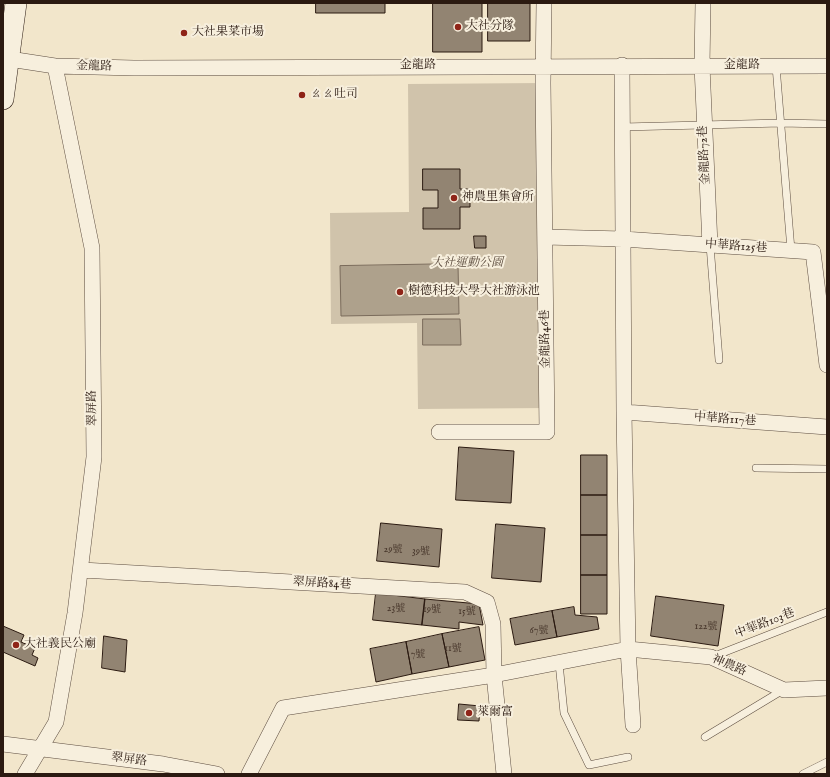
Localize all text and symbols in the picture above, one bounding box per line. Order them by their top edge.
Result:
place label: 大社分隊 [466,20,514,34]
marker: 大社分隊 [453,22,463,32]
place label: 大社果菜市場 [192,26,264,40]
marker: 大社果菜市場 [179,28,189,38]
street label: 金龍路 [76,59,112,75]
street label: 金龍路 [400,59,436,73]
street label: 金龍路 [724,59,760,73]
place label: ㄠㄠ吐司 [310,88,358,102]
marker: ㄠㄠ吐司 [297,90,307,100]
street label: 金龍路72巷 [696,125,714,185]
place label: 神農里集會所 [462,191,534,205]
marker: 神農里集會所 [449,193,459,203]
street label: 中華路125巷 [704,238,768,256]
park label: 大社運動公園 [431,257,503,271]
place label: 樹德科技大學大社游泳池 [408,285,540,299]
marker: 樹德科技大學大社游泳池 [395,287,405,297]
street label: 金龍路46巷 [538,309,554,369]
street label: 翠屏路 [85,390,101,426]
street label: 中華路117巷 [693,411,757,429]
house number: 29號 [383,544,403,556]
house number: 39號 [412,546,430,558]
street label: 翠屏路84巷 [292,575,352,593]
house number: 23號 [387,603,405,615]
house number: 19號 [423,604,441,616]
house number: 15號 [458,606,476,618]
street label: 中華路103巷 [733,606,797,642]
house number: 122號 [694,621,718,633]
house number: 67號 [530,625,548,637]
place label: 大社義民公廟 [24,638,96,652]
marker: 大社義民公廟 [11,640,21,650]
house number: 11號 [444,643,462,655]
house number: 7號 [411,649,425,661]
street label: 神農路 [710,652,748,680]
place label: 萊爾富 [477,706,513,720]
marker: 萊爾富 [464,708,474,718]
street label: 翠屏路 [110,751,148,769]

